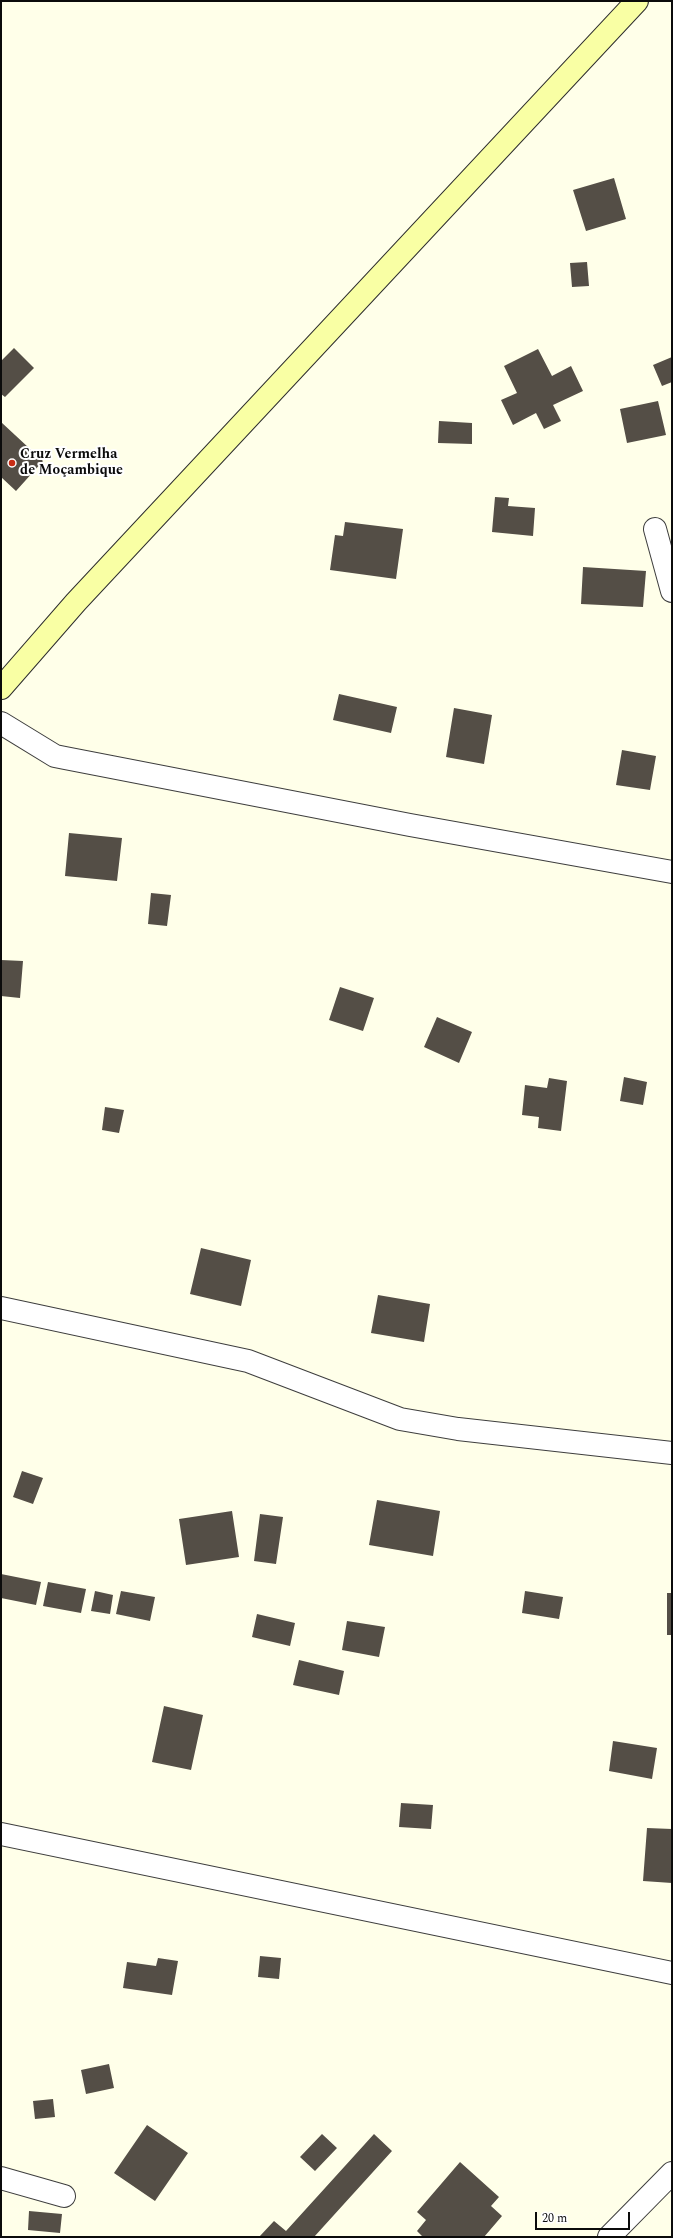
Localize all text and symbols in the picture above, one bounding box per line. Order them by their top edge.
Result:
place label: Cruz Vermelha de Moçambique [20,447,123,480]
marker: Cruz Vermelha de Moçambique [7,458,17,468]
scale bar [537,2204,632,2230]
text: 20 m [542,2209,567,2228]

